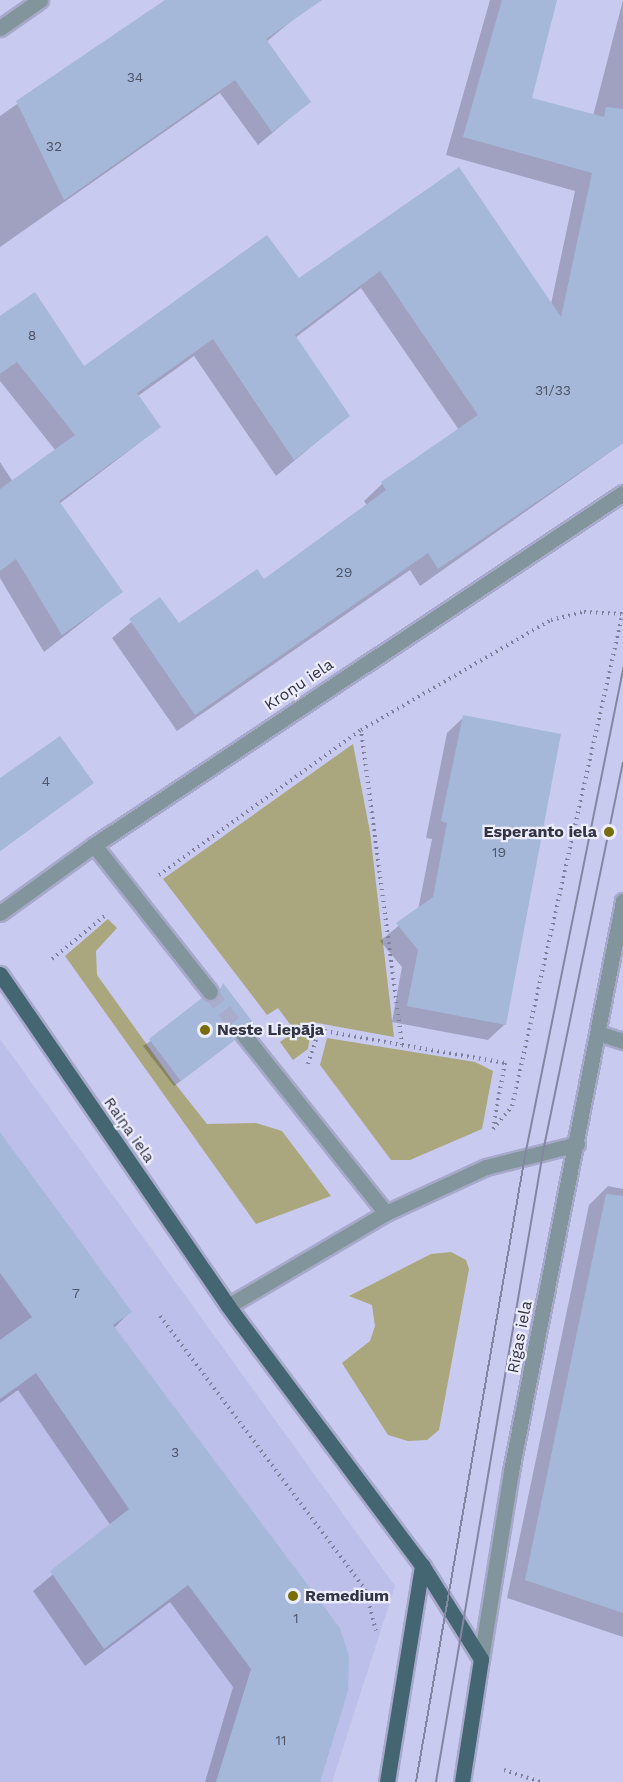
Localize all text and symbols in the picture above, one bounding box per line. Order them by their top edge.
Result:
house number: 34 [127,69,143,85]
house number: 32 [46,138,62,154]
house number: 8 [28,327,36,343]
house number: 31/33 [535,382,571,398]
house number: 29 [336,564,352,580]
street label: Kroņu iela [261,655,337,715]
house number: 4 [42,773,50,789]
place label: Esperanto iela [483,822,597,842]
marker: Esperanto iela [602,825,616,839]
house number: 19 [492,844,506,860]
place label: Neste Liepāja [217,1020,324,1040]
marker: Neste Liepāja [198,1023,212,1037]
street label: Raiņa iela [99,1093,159,1167]
house number: 7 [72,1285,80,1301]
street label: Rīgas iela [504,1299,536,1375]
house number: 3 [171,1444,179,1460]
place label: Remedium [305,1586,389,1606]
marker: Remedium [286,1589,300,1603]
house number: 1 [293,1610,299,1626]
house number: 11 [276,1732,286,1748]

